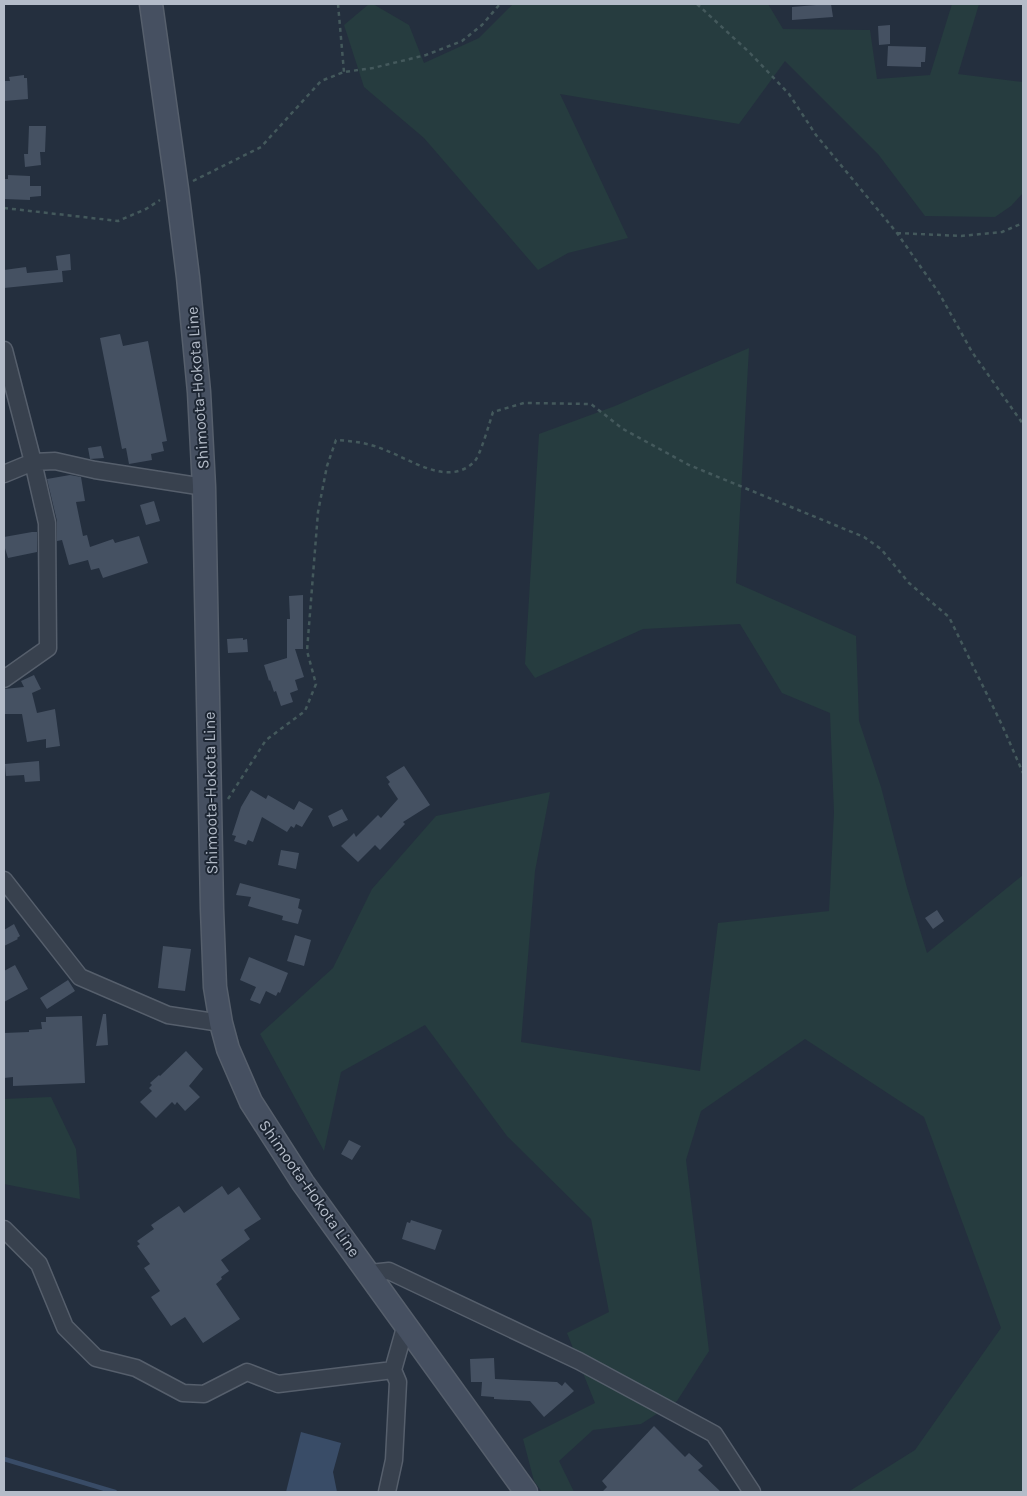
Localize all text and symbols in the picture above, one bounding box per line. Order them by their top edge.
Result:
street label: Shimoota-Hokota Line [182,306,213,470]
street label: Shimoota-Hokota Line [200,711,221,875]
street label: Shimoota-Hokota Line [255,1116,364,1260]

